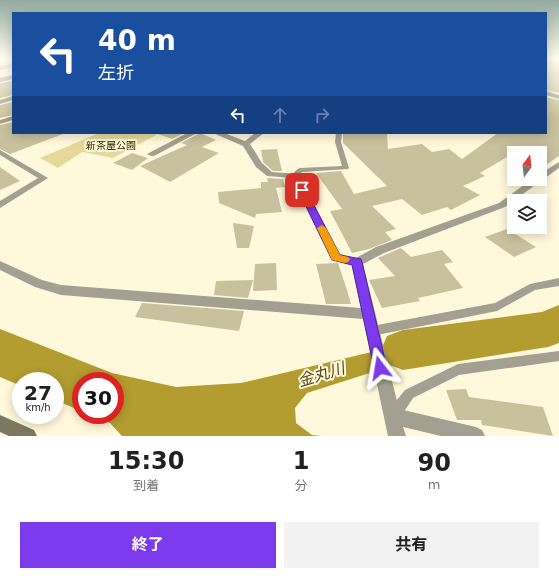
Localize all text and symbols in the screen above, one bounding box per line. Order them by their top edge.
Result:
text: 40 m [98,24,176,57]
icon: left [32,28,84,80]
text: 左折 [98,62,134,83]
icon: left [227,104,249,126]
icon: ahead [269,104,291,126]
icon: right [311,104,333,126]
park label: 新茶屋公園 [86,140,136,151]
north arrow [507,146,547,186]
map controls [507,146,547,234]
pin [285,173,319,207]
icon: arrive [291,179,313,201]
button: layers [507,194,547,234]
position arrow [359,347,401,389]
water label: 金丸川 [295,358,349,391]
speed limit sign: 30 [72,372,124,424]
text: 27 [24,381,52,405]
text: km/h [25,402,51,413]
text: 15:30 [108,447,185,475]
text: 1 [293,447,309,475]
text: 90 [417,449,451,477]
text: m [428,477,440,492]
text: 到着 [133,478,159,493]
text: 分 [294,478,307,493]
button: 終了 [20,522,276,568]
button: 共有 [284,522,539,568]

